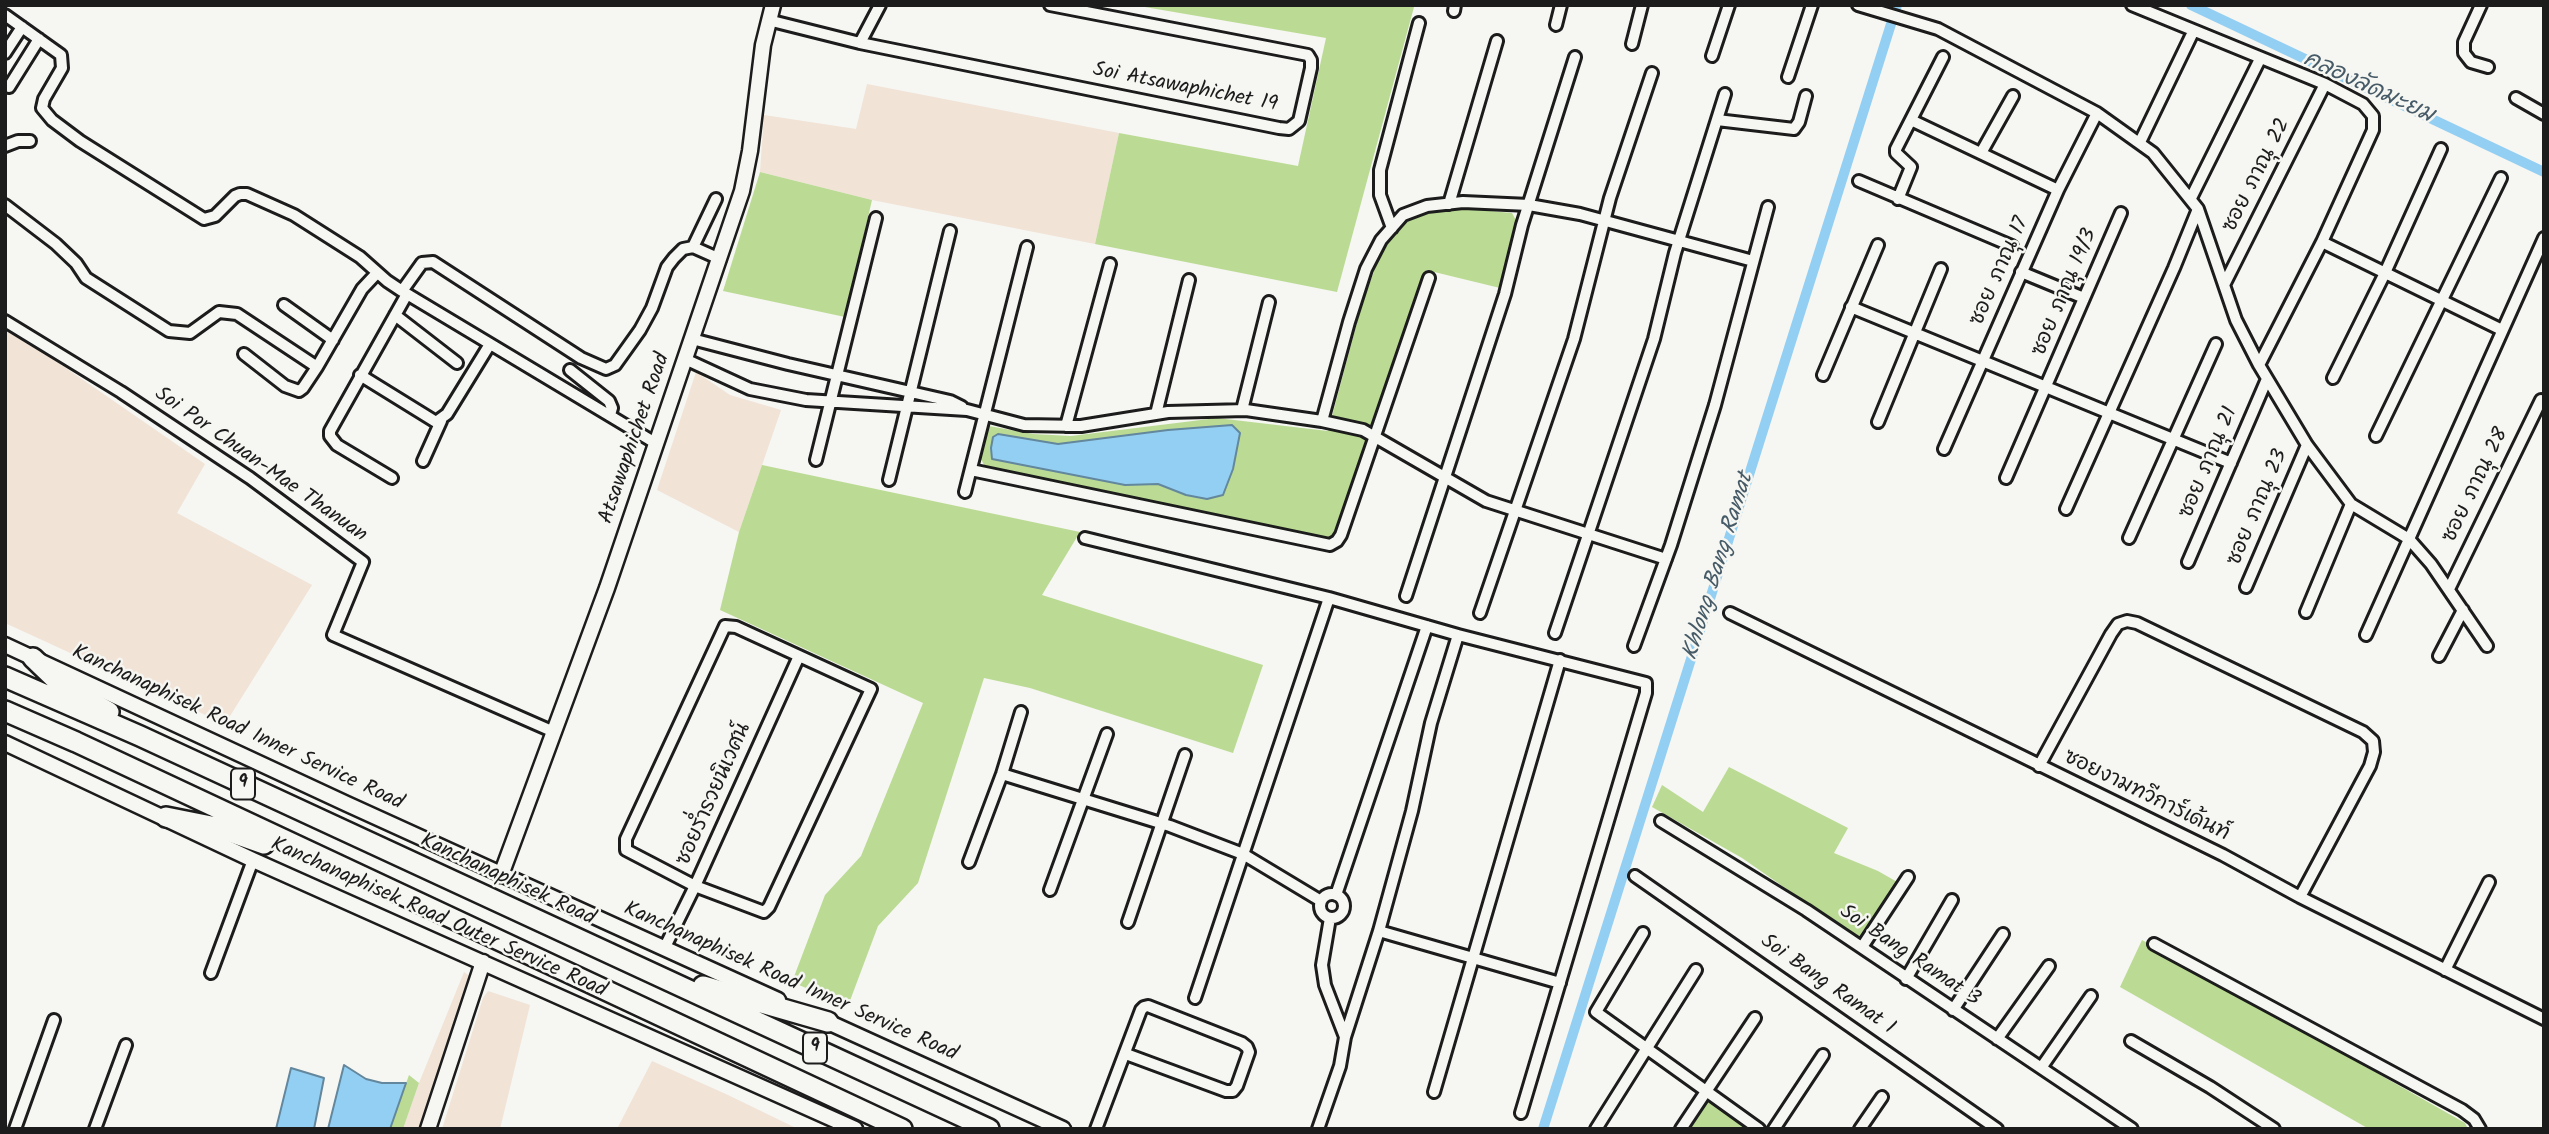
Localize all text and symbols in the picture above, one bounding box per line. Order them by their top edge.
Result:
water label: คลองลัดมะยม [2298,47,2438,131]
street label: Soi Atsawaphichet 19 [1091,59,1279,119]
street label: ซอย ภาณุ 22 [2219,115,2297,237]
street label: ซอย ภาณุ 17 [1966,214,2036,330]
street label: ซอย ภาณุ 19/3 [2028,225,2104,361]
street label: Atsawaphichet Road [595,350,677,528]
street label: Soi Por Chuan-Mae Thanuan [149,383,371,549]
street label: ซอย ภาณุ 21 [2175,404,2245,522]
street label: ซอย ภาณุ 28 [2438,425,2516,547]
street label: ซอย ภาณุ 23 [2223,446,2295,570]
water label: Khlong Bang Ramat [1678,470,1762,664]
street label: Kanchanaphisek Road Inner Service Road [67,641,407,817]
street label: ซอยร่ำรวยนิเวศน์ [672,720,758,870]
street label: ซอยงามทวีการ์เด้นท์ [2059,746,2233,848]
road number: 9 [231,768,255,800]
street label: Kanchanaphisek Road [416,829,598,933]
street label: Kanchanaphisek Road Outer Service Road [266,833,610,1005]
street label: Kanchanaphisek Road Inner Service Road [619,898,961,1068]
street label: Soi Bang Ramat 3 [1834,901,1984,1013]
street label: Soi Bang Ramat 1 [1755,930,1899,1042]
road number: 9 [803,1032,827,1064]

